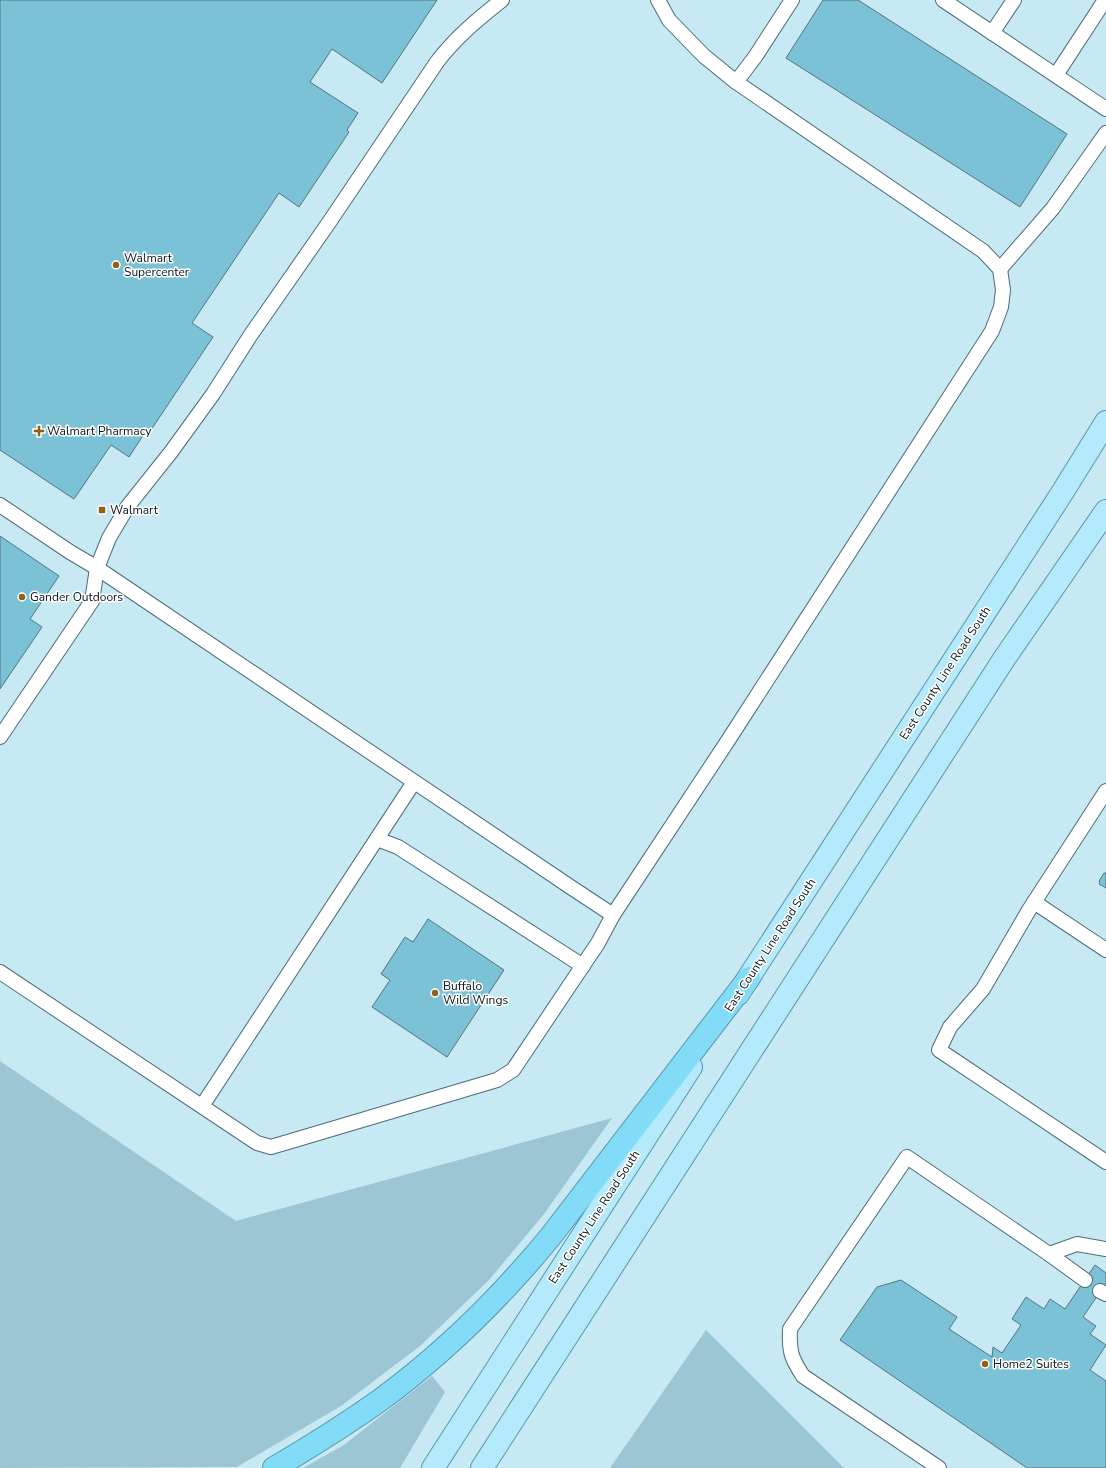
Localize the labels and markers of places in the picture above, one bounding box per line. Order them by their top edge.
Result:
place label: Walmart Supercenter [124,250,190,280]
marker: Walmart Supercenter [111,260,121,270]
place label: Walmart Pharmacy [47,423,152,439]
marker: Walmart Pharmacy [34,426,44,436]
place label: Walmart [110,502,159,518]
marker: Walmart [97,505,107,515]
place label: Gander Outdoors [30,589,123,605]
marker: Gander Outdoors [17,592,27,602]
place label: Buffalo Wild Wings [443,978,508,1008]
marker: Buffalo Wild Wings [430,988,440,998]
place label: Home2 Suites [993,1356,1069,1372]
marker: Home2 Suites [980,1359,990,1369]

